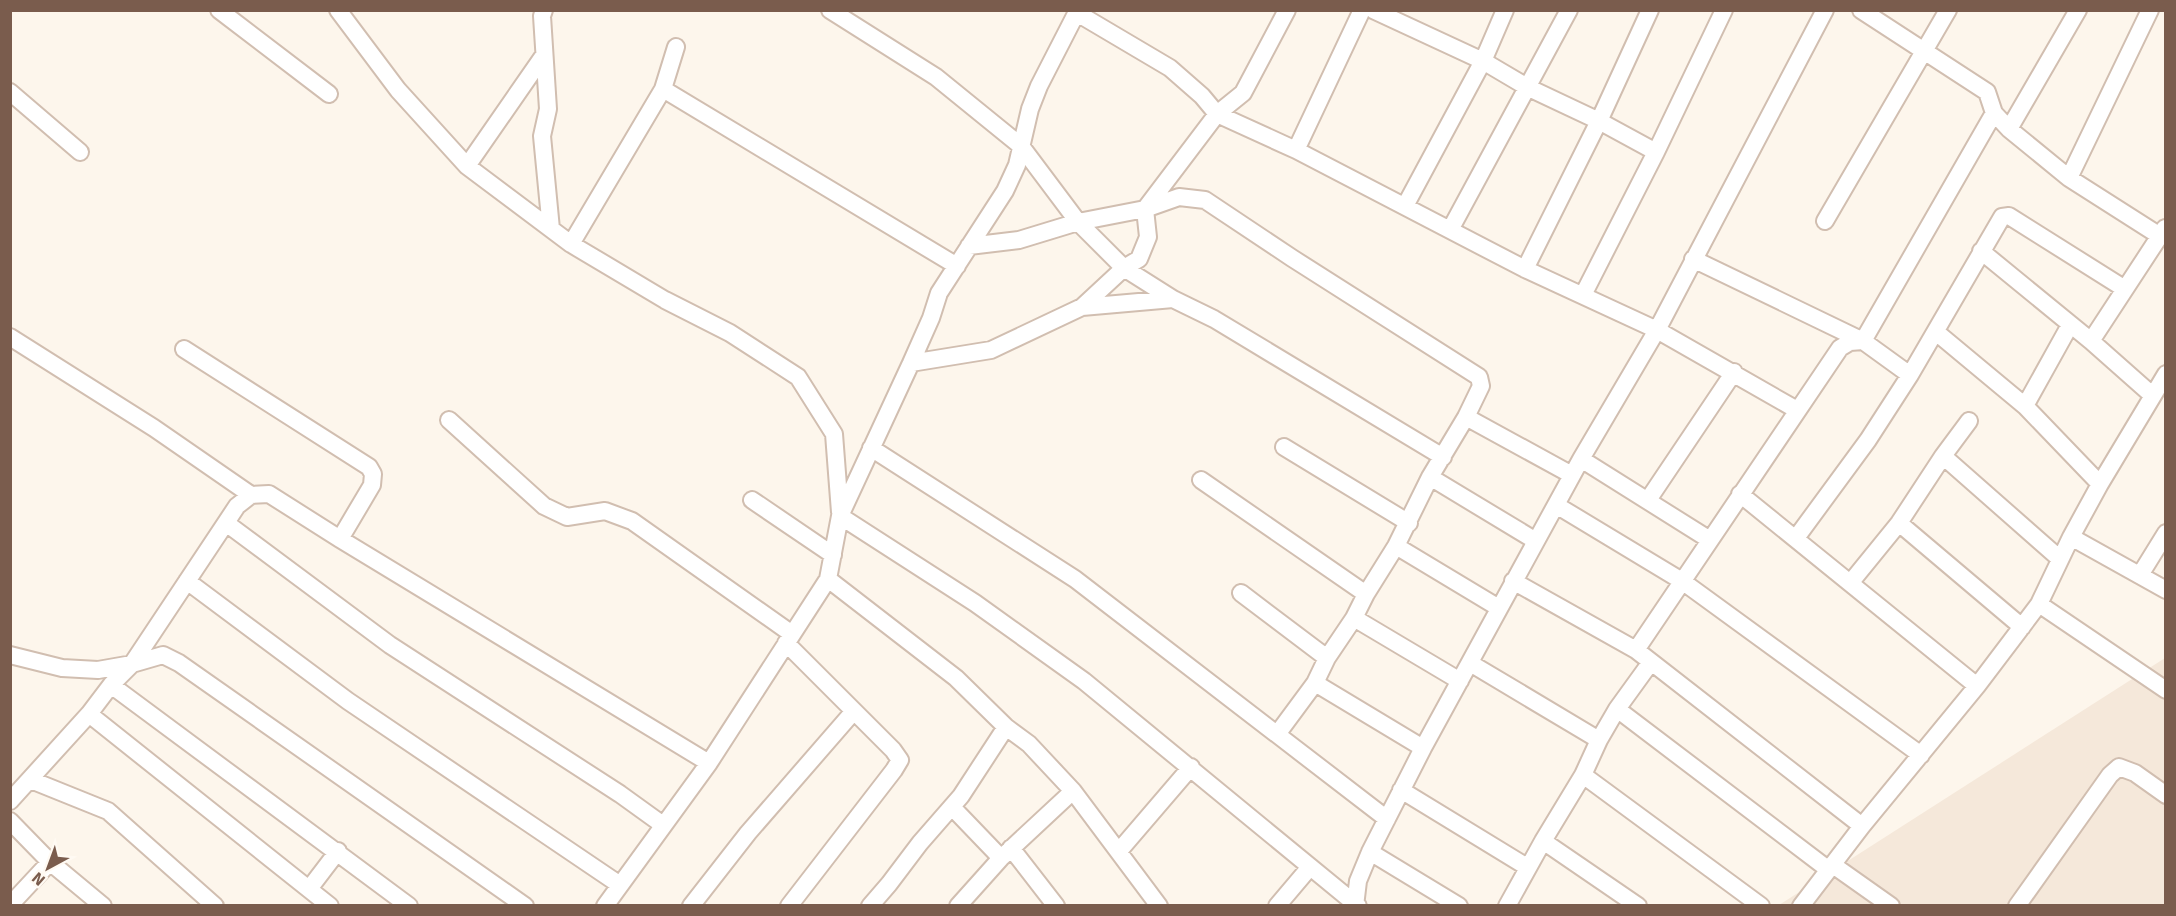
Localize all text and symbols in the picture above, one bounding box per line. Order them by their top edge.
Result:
north arrow [18,838,78,898]
text: N [28,867,50,890]

